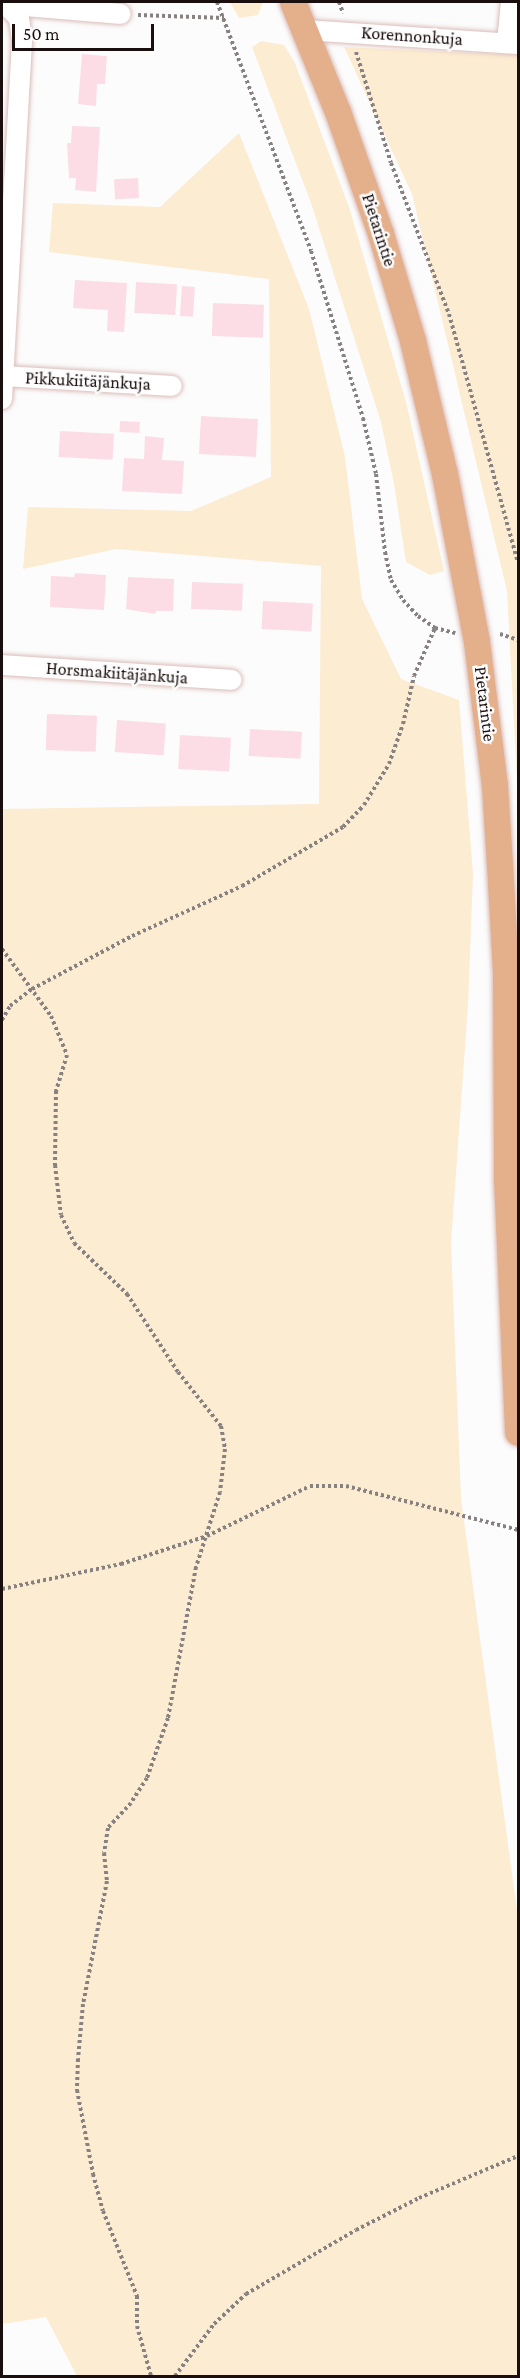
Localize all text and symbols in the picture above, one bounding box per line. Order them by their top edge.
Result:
scale bar [15,12,158,50]
street label: Korennonkuja [360,22,464,50]
text: 50 m [23,24,60,44]
street label: Pietarintie [357,191,401,269]
street label: Pikkukiitäjänkuja [25,367,151,395]
street label: Horsmakiitäjänkuja [45,657,189,689]
street label: Pietarintie [470,665,500,743]

